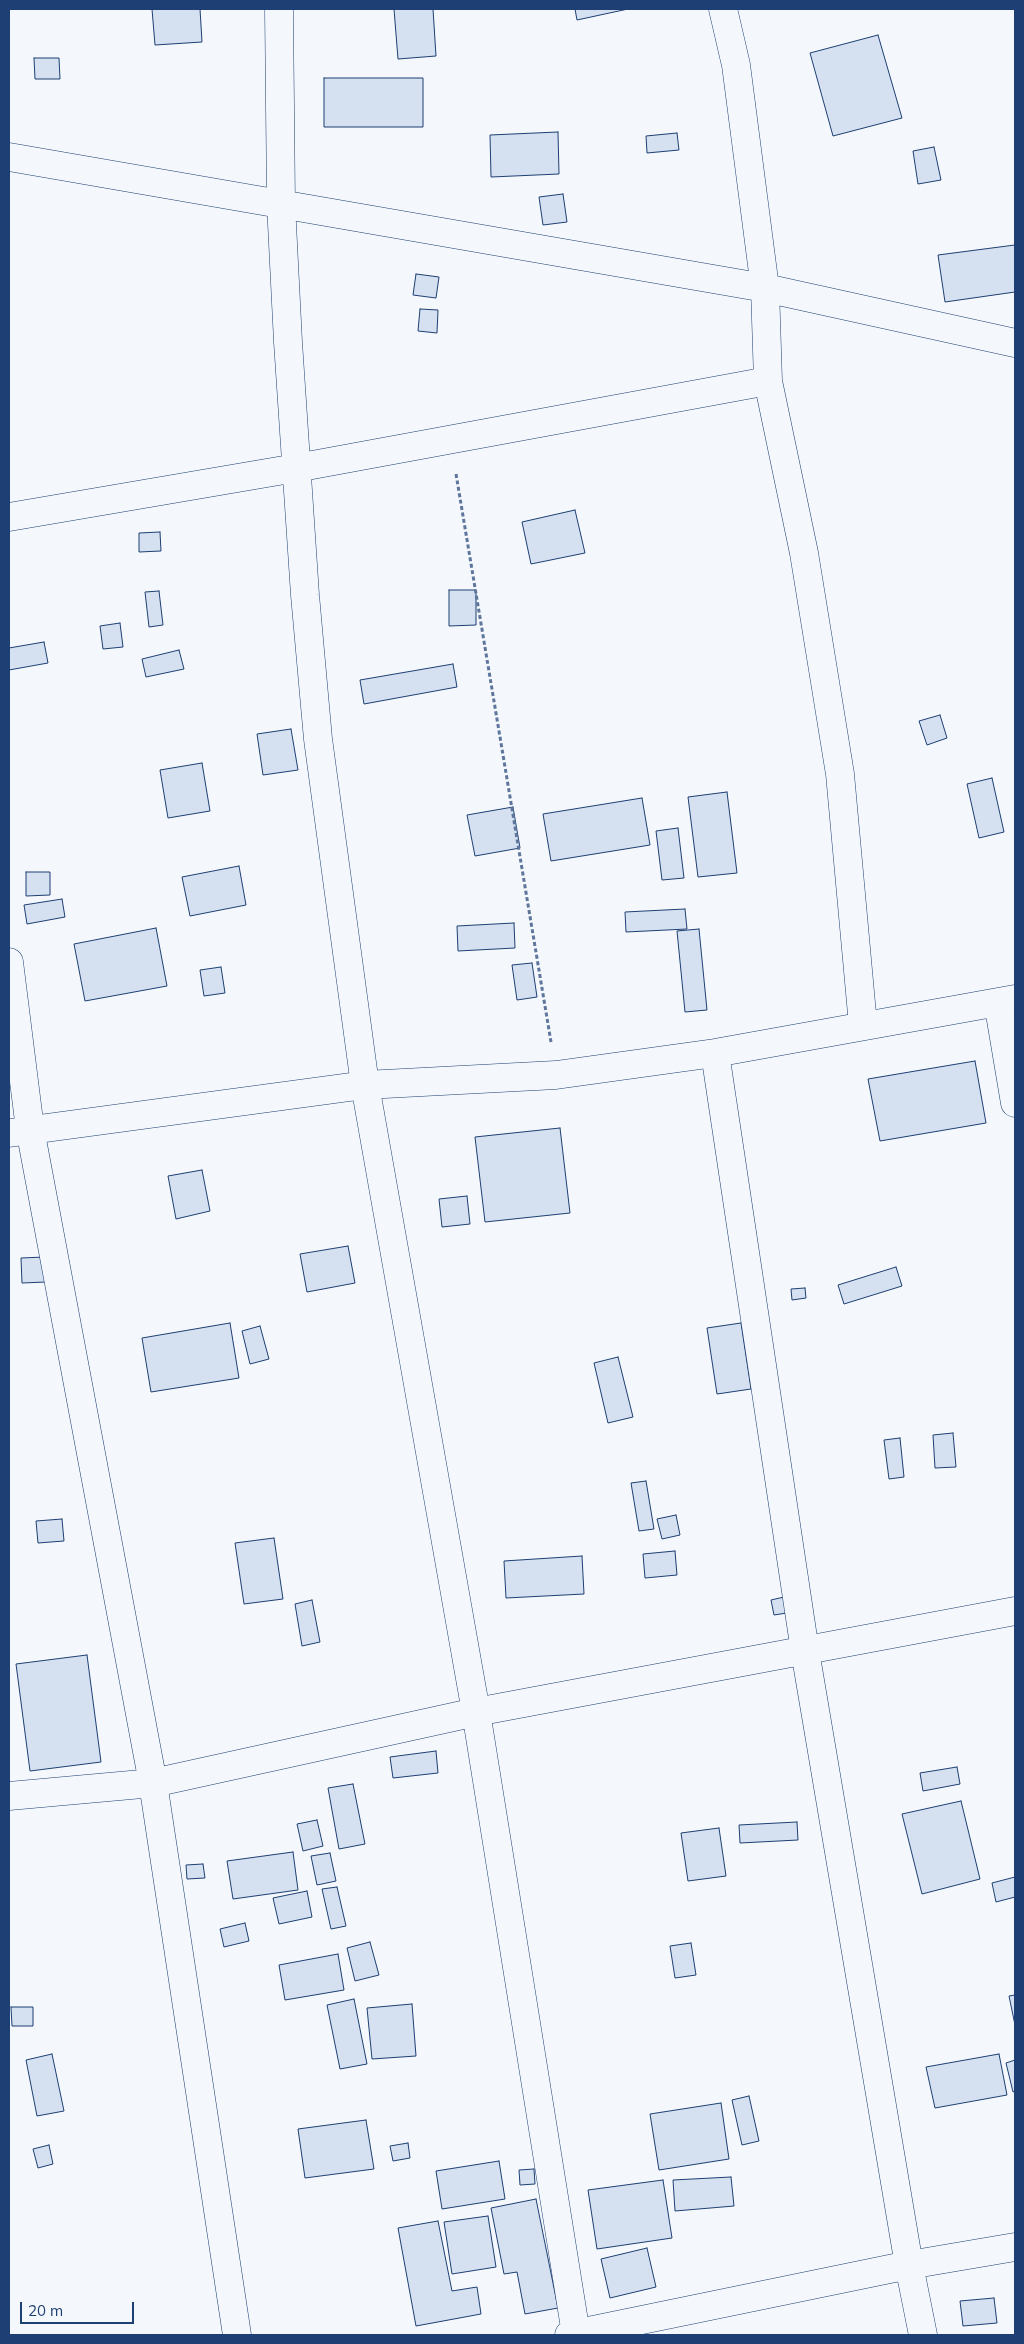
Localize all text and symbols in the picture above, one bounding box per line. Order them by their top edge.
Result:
scale bar [22,2292,136,2324]
text: 20 m [28,2301,63,2320]

